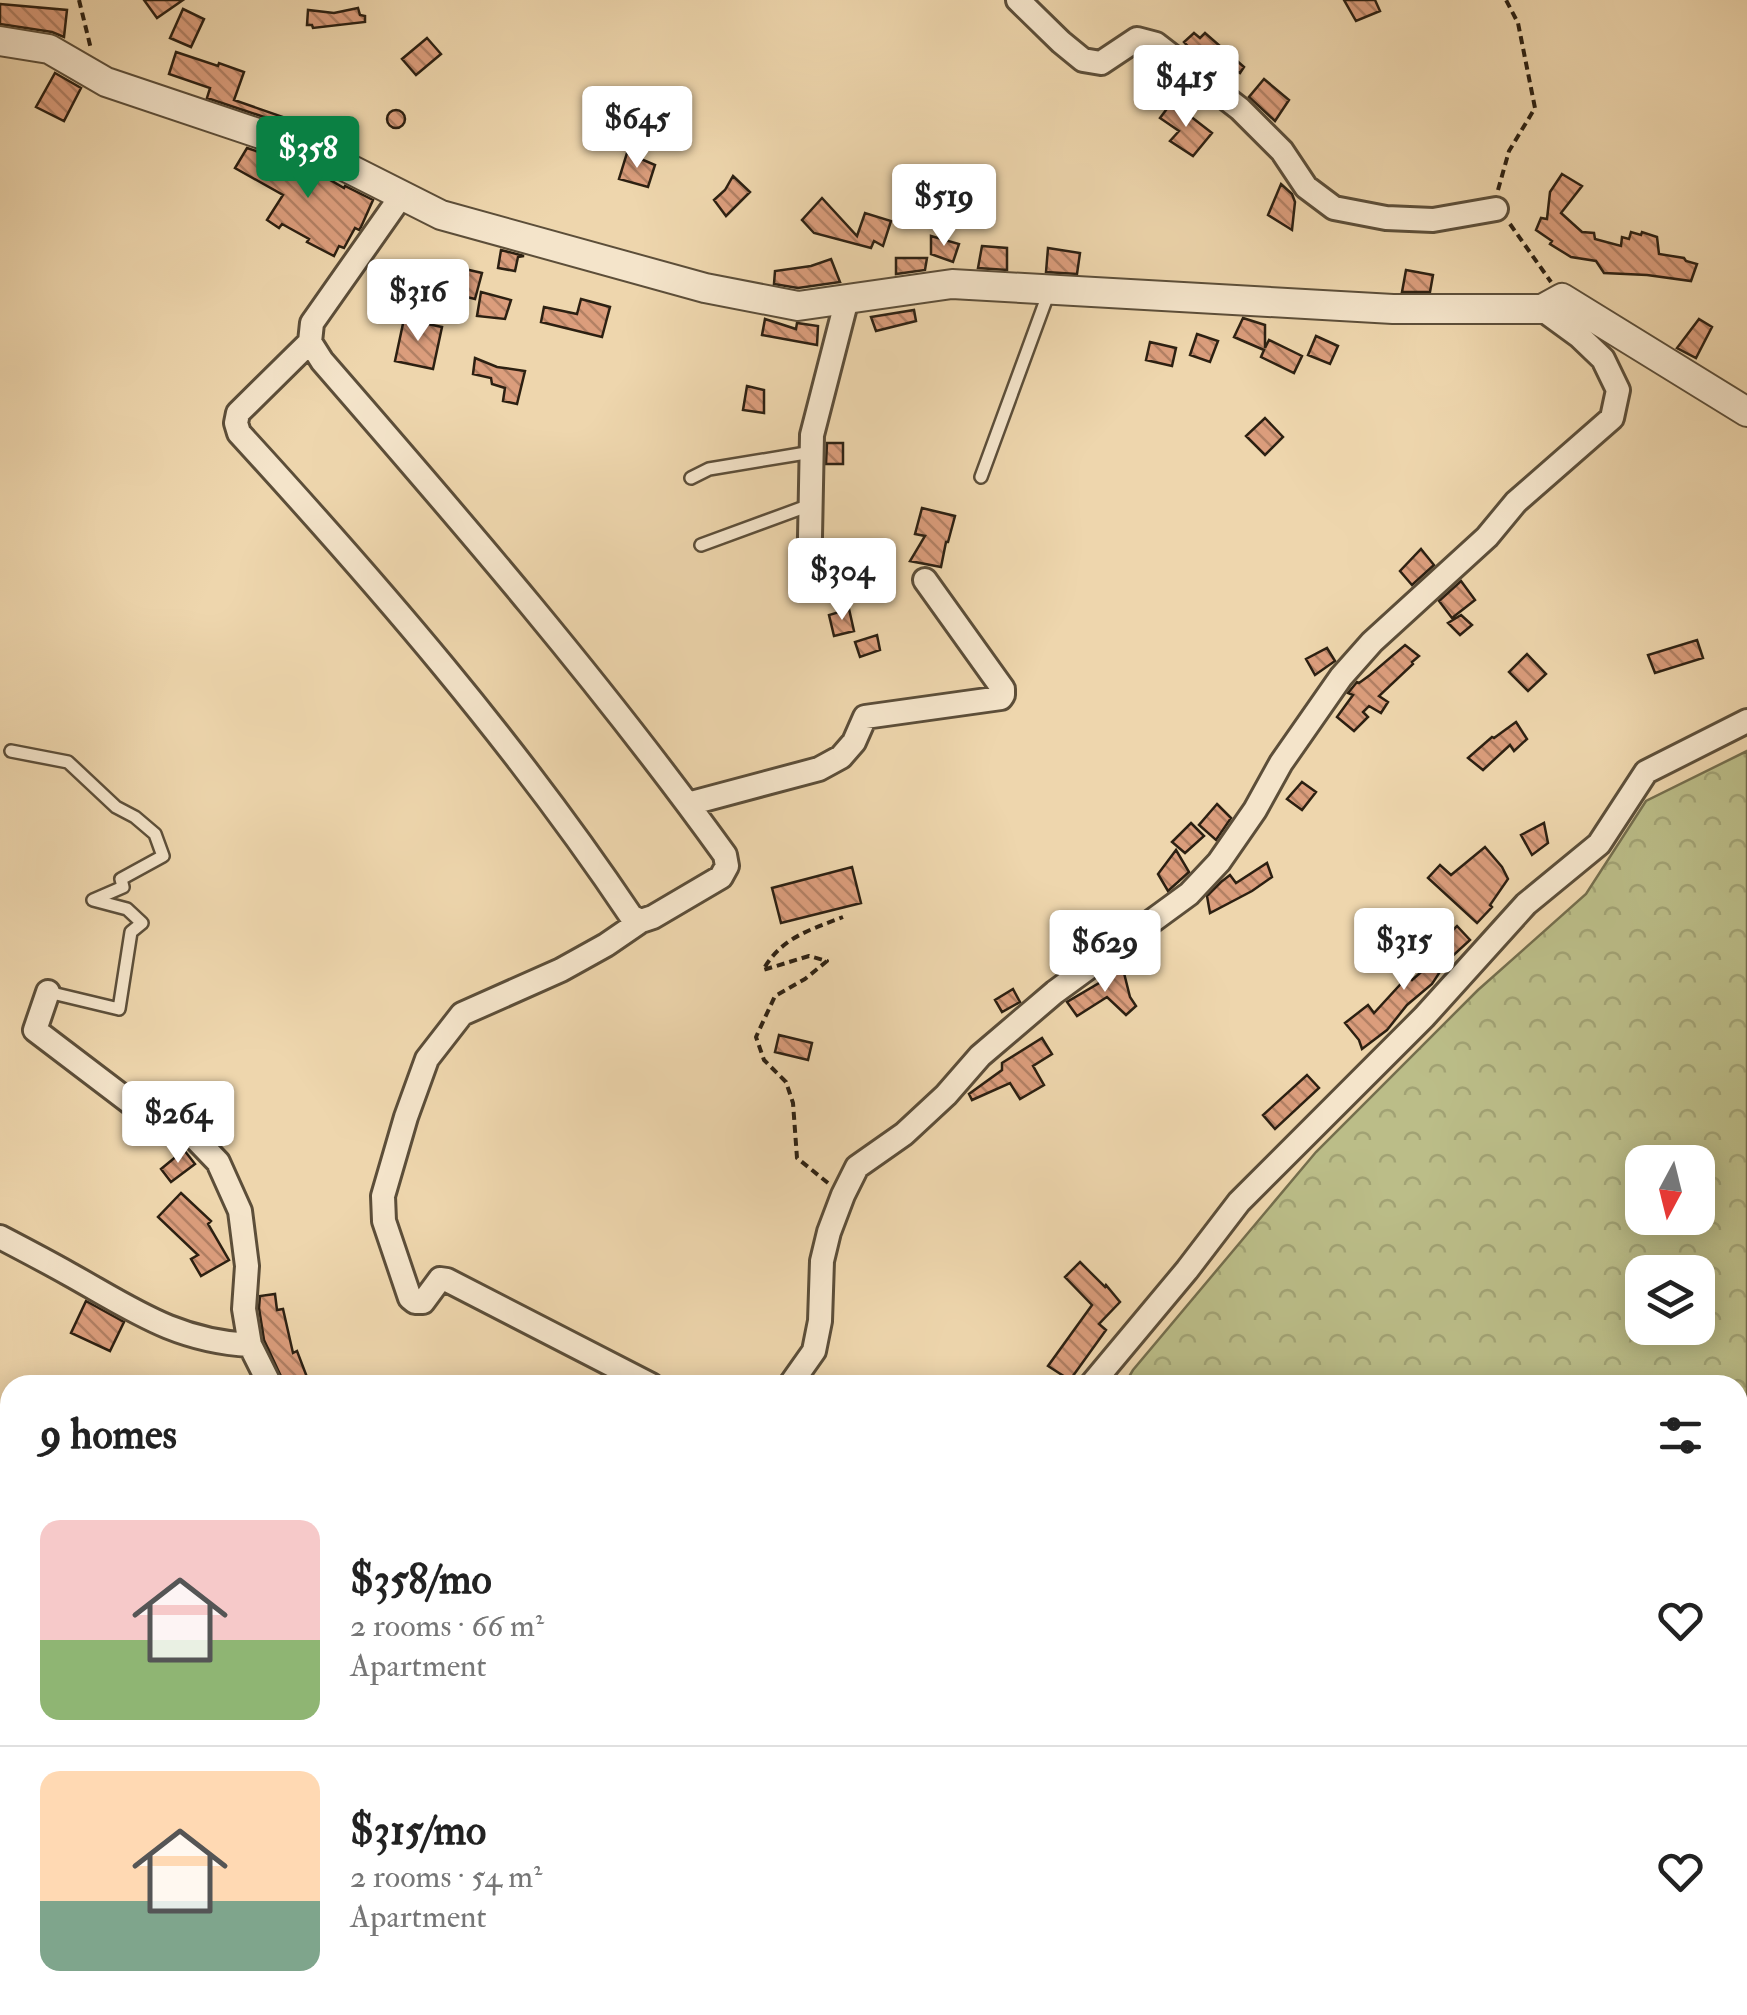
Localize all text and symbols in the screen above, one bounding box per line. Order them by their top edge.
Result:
pin: $415 [1127,45,1245,130]
text: $415 [1156,57,1216,97]
pin: $645 [578,86,696,171]
text: $645 [604,98,670,138]
pin: $358 [249,116,367,201]
text: $358 [278,128,338,168]
pin: $519 [885,164,1003,249]
text: $519 [914,176,974,216]
pin: $316 [359,259,477,344]
text: $316 [389,271,447,311]
pin: $304 [783,538,901,623]
text: $304 [810,550,874,590]
pin: $315 [1345,908,1463,993]
pin: $629 [1046,910,1164,995]
text: $315 [1376,920,1432,960]
text: $629 [1072,922,1138,962]
pin: $264 [119,1081,237,1166]
text: $264 [144,1093,212,1133]
north arrow [1625,1145,1715,1235]
map controls [1625,1145,1715,1345]
button: layers [1625,1255,1715,1345]
icon: filters [1653,1408,1708,1463]
text: 9 homes [40,1409,177,1461]
text: $358/mo [350,1554,492,1606]
icon: home [120,1560,240,1680]
icon: heart [1653,1593,1708,1648]
text: 2 rooms · 66 m² [350,1606,544,1646]
text: Apartment [350,1646,487,1686]
text: $315/mo [350,1805,486,1857]
icon: home [120,1811,240,1931]
icon: heart [1653,1844,1708,1899]
text: 2 rooms · 54 m² [350,1857,542,1897]
text: Apartment [350,1897,487,1937]

